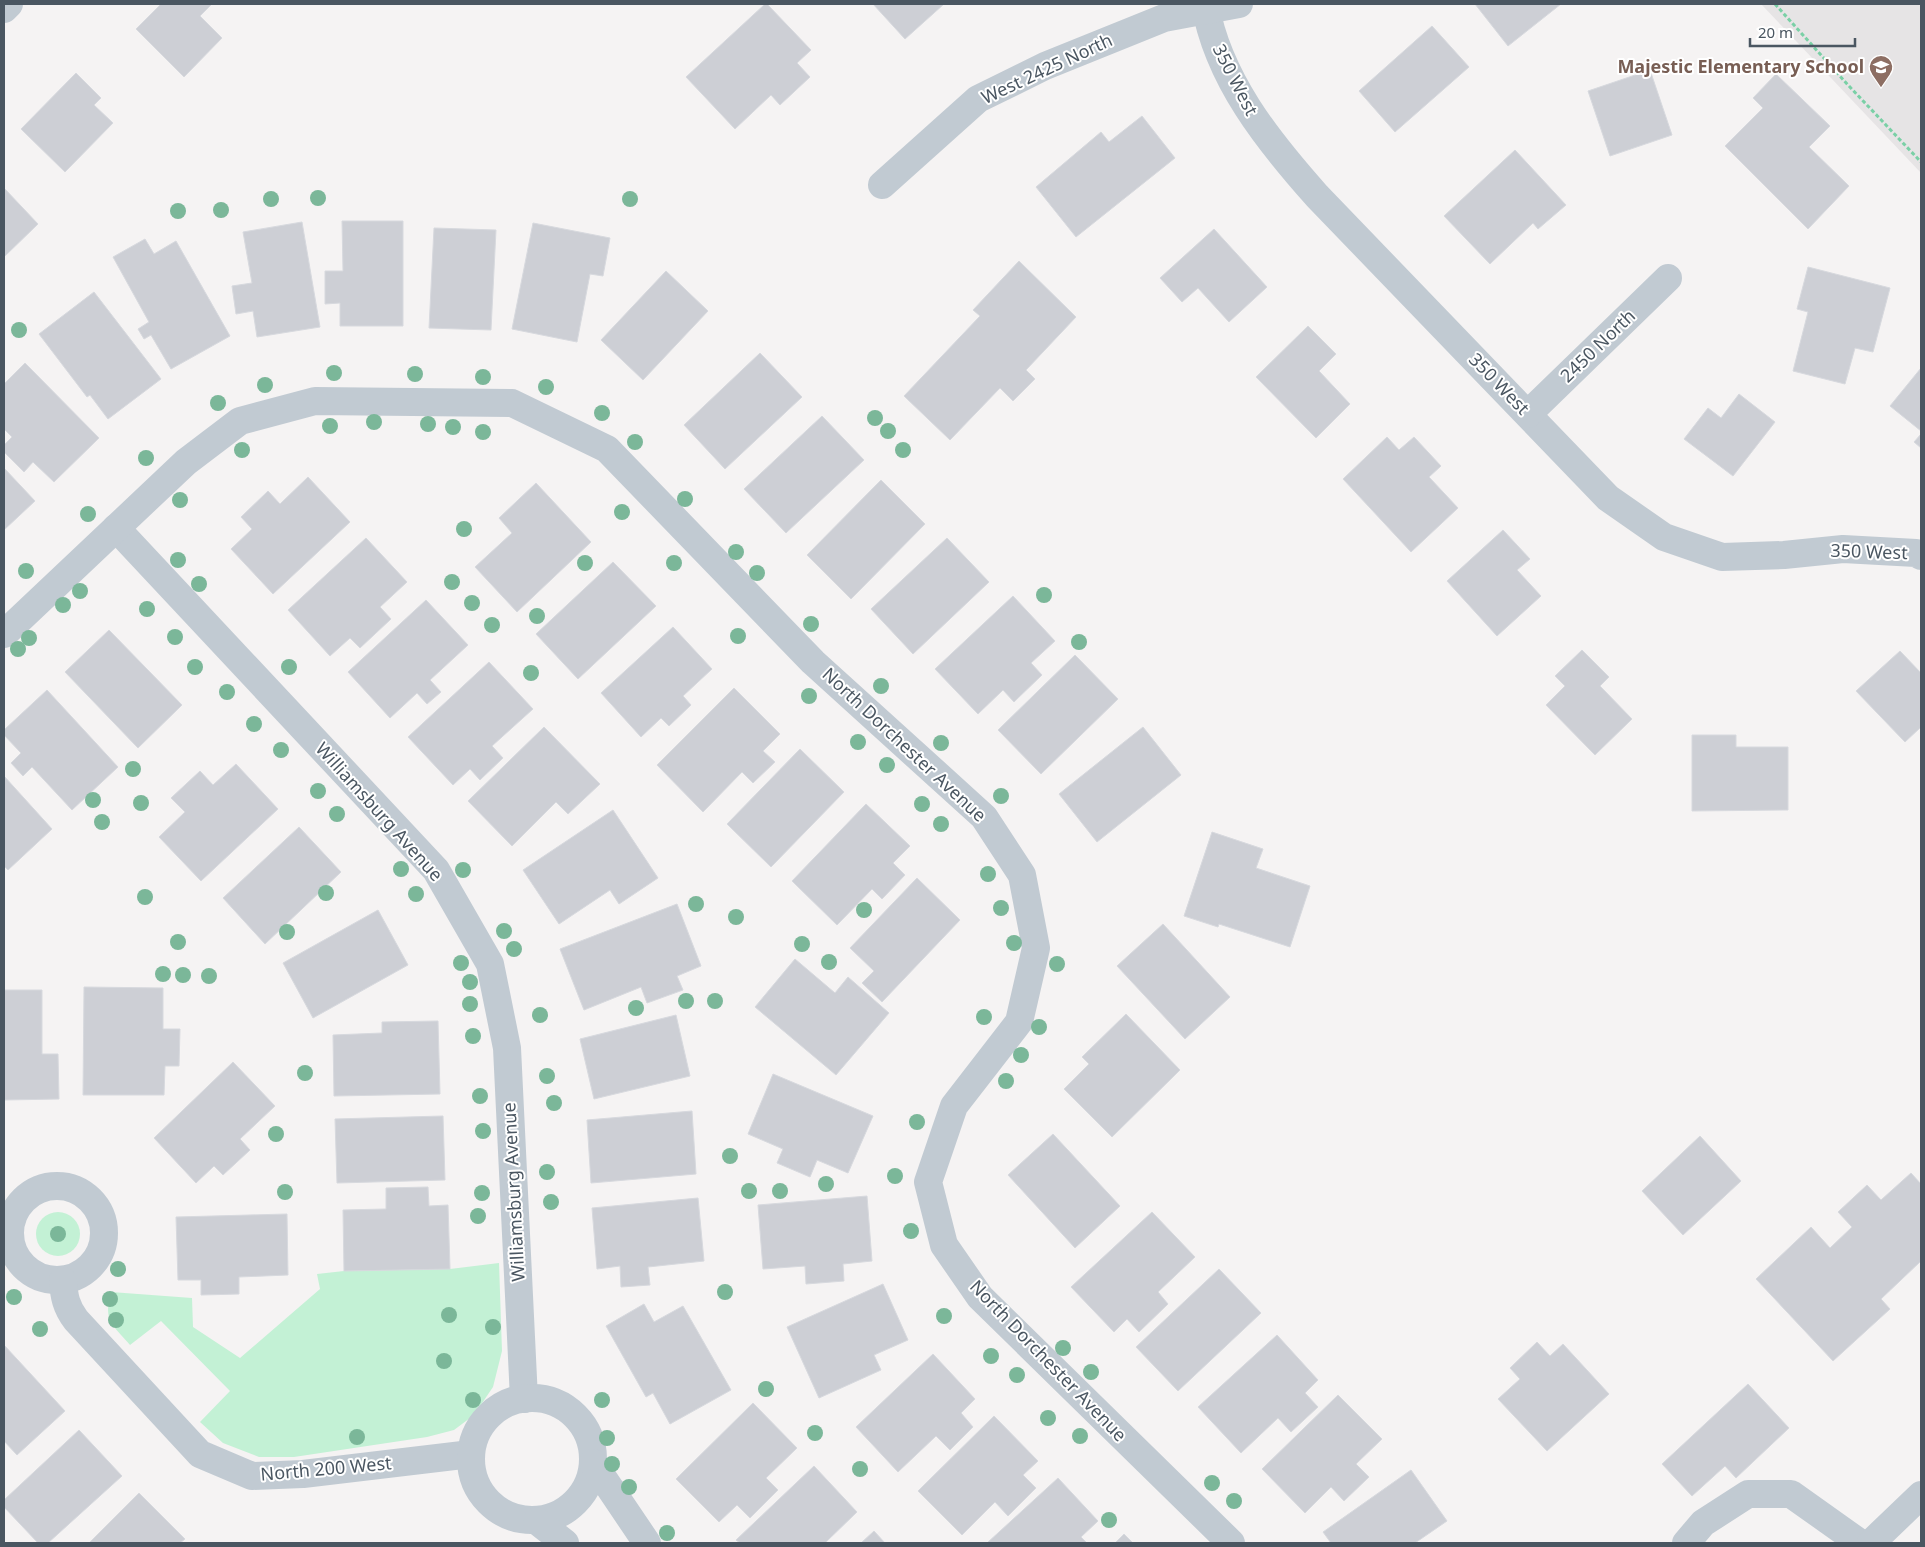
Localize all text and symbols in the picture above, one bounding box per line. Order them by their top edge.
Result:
scale bar [1750,15,1855,47]
text: 20 m [1758,22,1793,42]
street label: West 2425 North [977,27,1116,109]
street label: 350 West [1208,40,1264,120]
place label: Majestic Elementary School [1617,54,1864,78]
school or university icon: Majestic Elementary School [1868,54,1894,88]
street label: 2450 North [1555,303,1640,387]
street label: 350 West [1464,347,1536,420]
street label: 350 West [1830,538,1909,564]
street label: North Dorchester Avenue [818,662,992,827]
street label: Williamsburg Avenue [311,737,449,886]
street label: Williamsburg Avenue [496,1102,530,1282]
street label: North Dorchester Avenue [965,1274,1132,1446]
street label: North 200 West [259,1450,393,1486]

